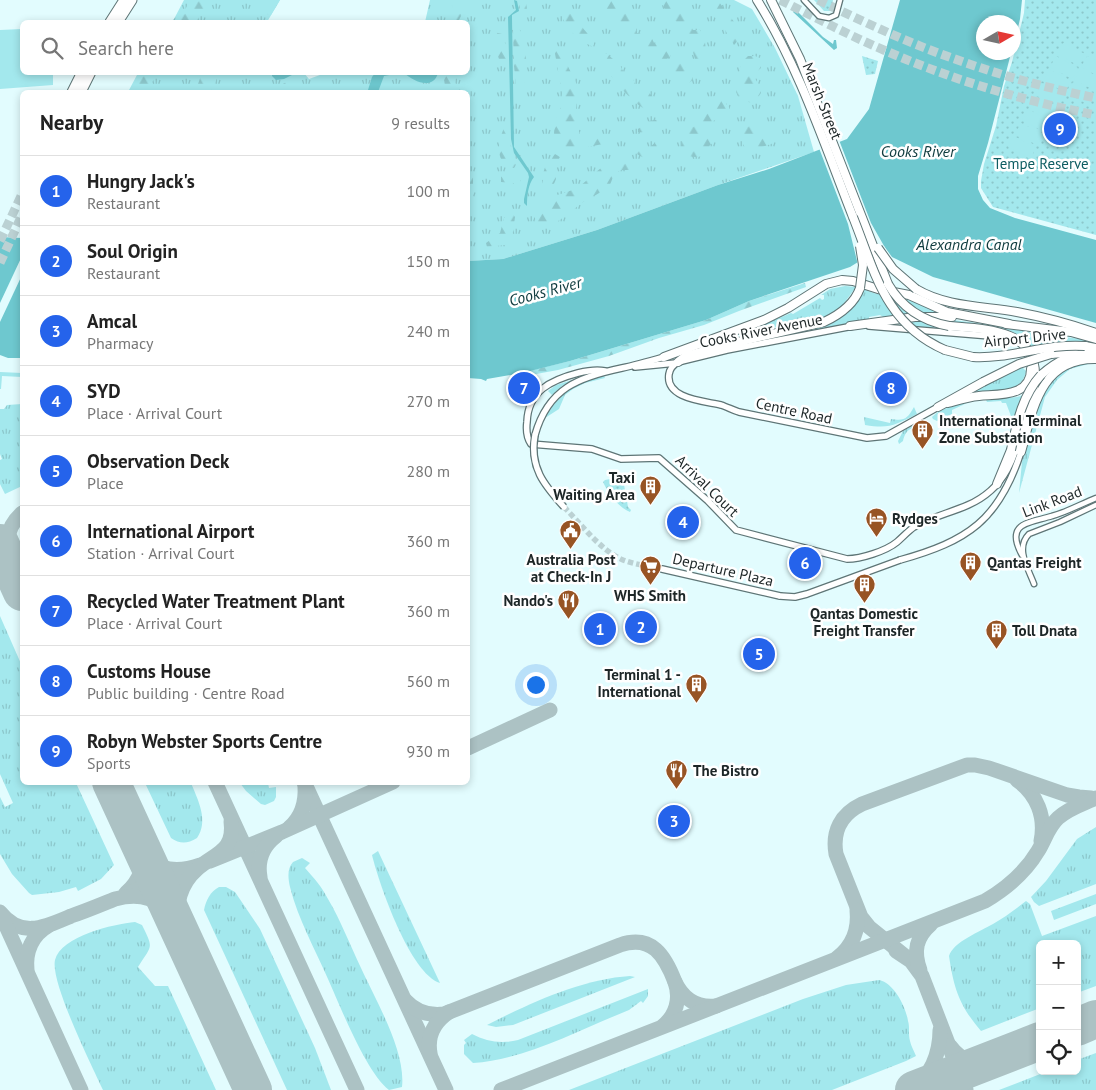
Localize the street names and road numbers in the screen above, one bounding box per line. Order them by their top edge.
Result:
street label: Marsh Street [798,60,846,142]
street label: Cooks River Avenue [698,309,824,352]
street label: Airport Drive [983,324,1067,351]
street label: Centre Road [754,393,834,428]
street label: Arrival Court [672,451,743,521]
street label: Link Road [1019,481,1084,522]
street label: Departure Plaza [671,549,775,590]

